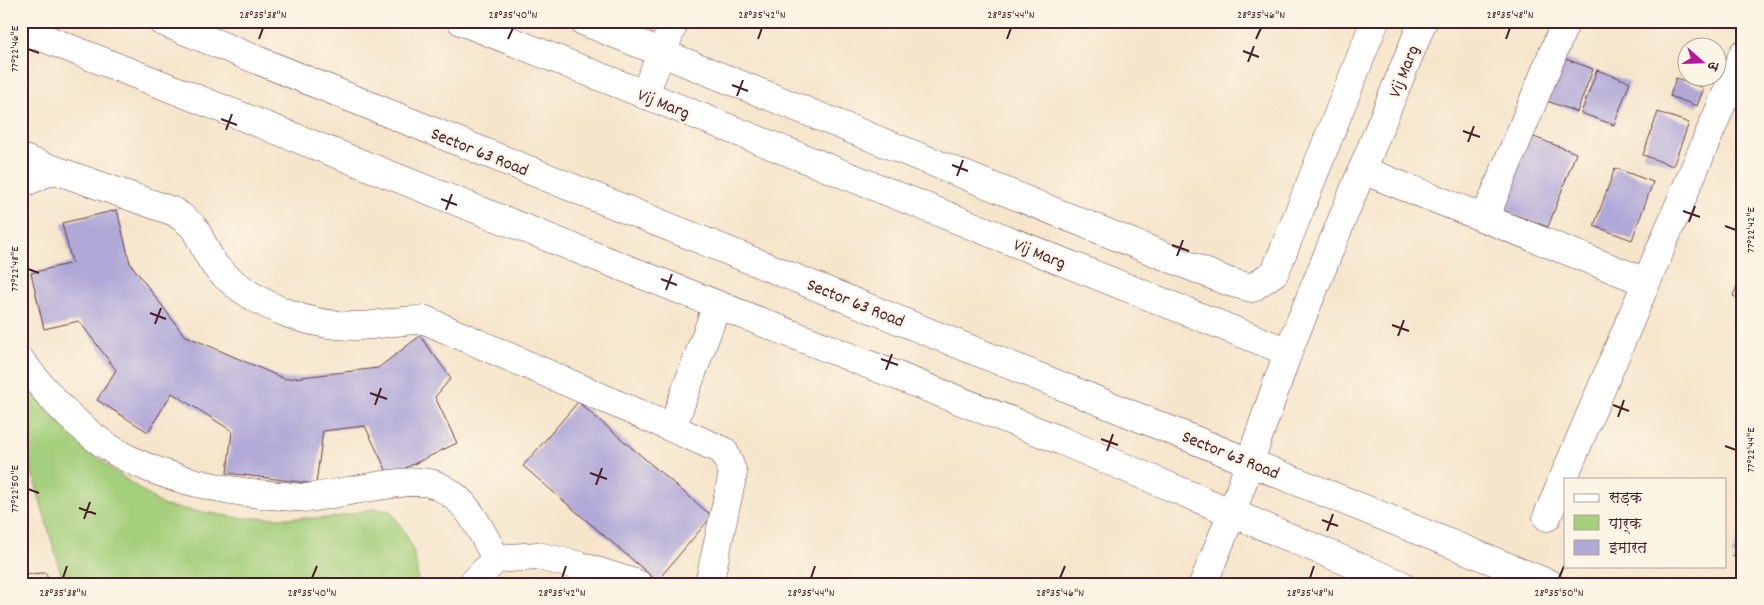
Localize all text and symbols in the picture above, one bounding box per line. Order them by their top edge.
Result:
text: 28°35'38"N [239,7,287,24]
text: 28°35'40"N [489,7,538,24]
text: 28°35'42"N [738,7,786,24]
text: 28°35'44"N [987,7,1035,24]
text: 28°35'46"N [1237,7,1285,24]
text: 28°35'48"N [1486,7,1534,24]
text: 77°22'46"E [7,25,24,72]
north arrow [1676,38,1726,88]
street label: Vij Marg [1384,42,1427,102]
text: उ [1701,58,1723,74]
street label: Vij Marg [633,84,693,127]
street label: Sector 63 Road [427,122,532,184]
text: 77°22'42"E [1743,207,1760,253]
street label: Vij Marg [1009,234,1069,277]
text: 77°22'48"E [7,246,24,292]
street label: Sector 63 Road [803,273,908,335]
street label: Sector 63 Road [1178,425,1283,487]
text: 77°22'44"E [1743,427,1760,473]
text: 77°22'50"E [7,465,24,513]
legend [1564,478,1726,568]
text: सड़क [1608,488,1643,510]
text: पार्क [1608,514,1642,536]
text: इमारत [1608,538,1648,560]
text: 28°35'38"N [39,585,87,602]
text: 28°35'40"N [288,585,337,602]
text: 28°35'42"N [538,585,586,602]
text: 28°35'44"N [787,585,835,602]
text: 28°35'46"N [1036,585,1084,602]
text: 28°35'48"N [1286,585,1334,602]
text: 28°35'50"N [1534,585,1584,602]

